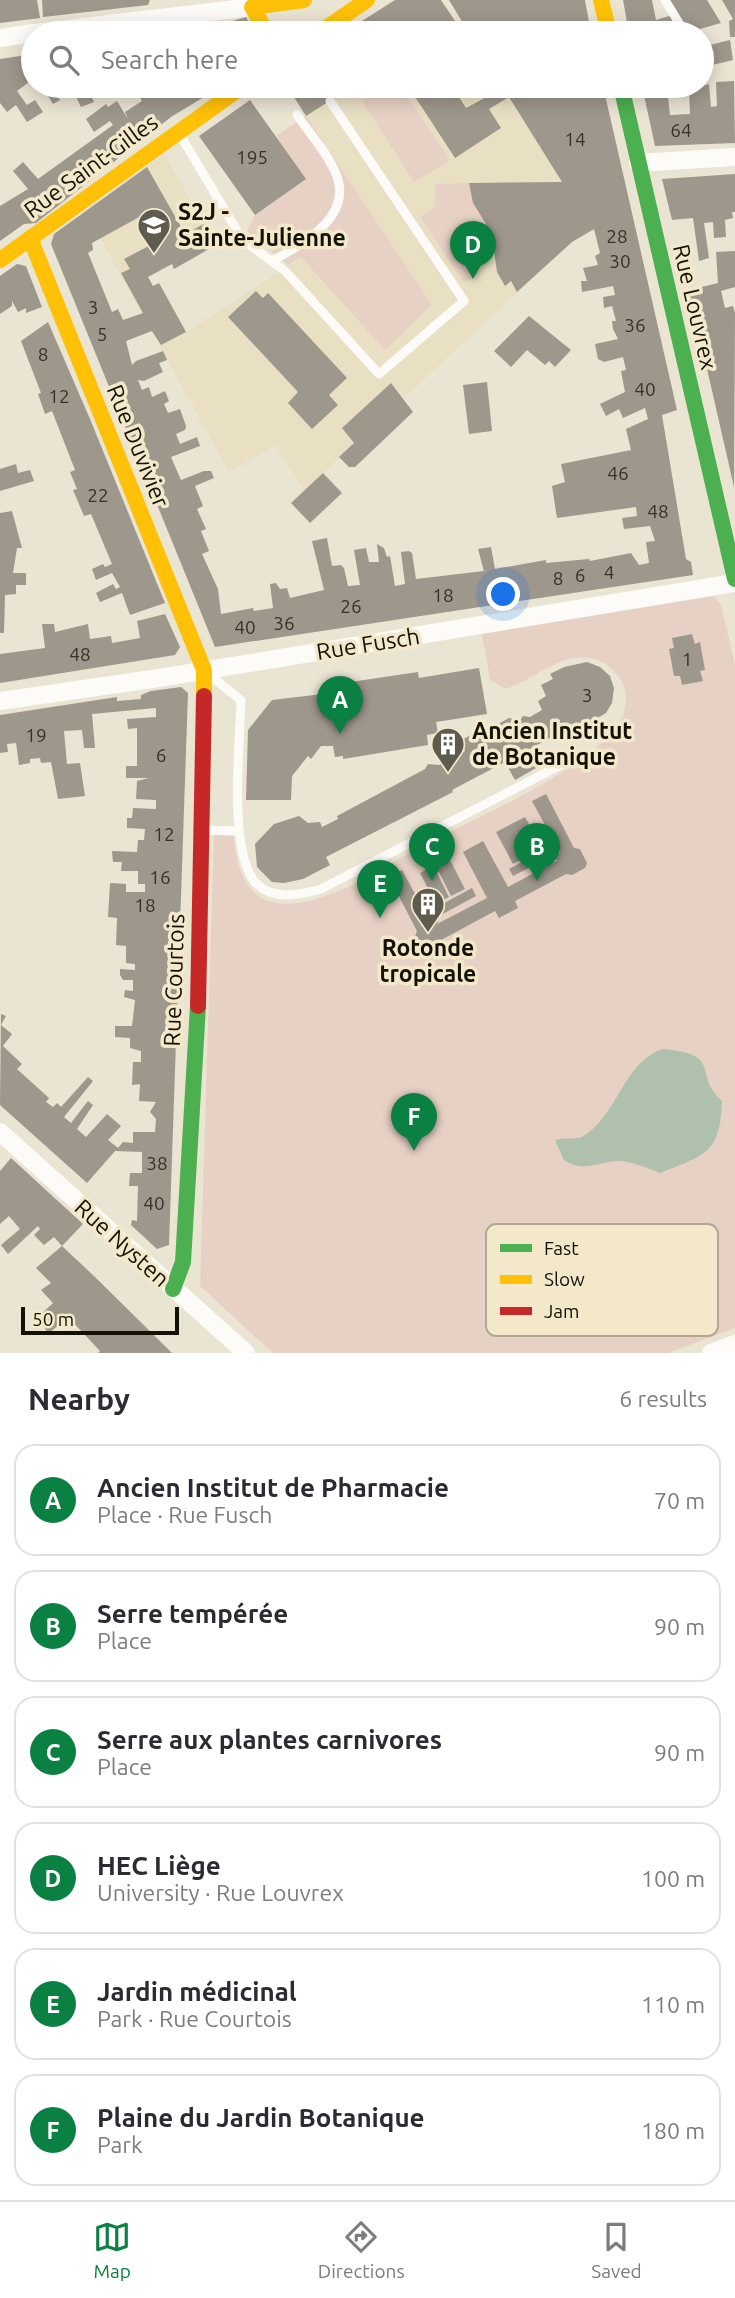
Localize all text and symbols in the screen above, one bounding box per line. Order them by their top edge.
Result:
search box [21,21,714,98]
icon: search [45,41,83,79]
text: Search here [101,45,238,74]
street label: Rue Saint-Gilles [19,109,162,222]
house number: 64 [670,119,692,141]
house number: 14 [564,128,586,150]
house number: 195 [236,146,268,168]
place label: S2J - Sainte-Julienne [178,199,346,250]
school or university icon: S2J - Sainte-Julienne [135,206,173,255]
pin: D [450,221,496,279]
house number: 28 [606,225,628,247]
street label: Rue Louvrex [669,242,722,372]
house number: 30 [609,250,631,272]
house number: 3 [88,296,98,318]
house number: 36 [624,314,646,336]
house number: 5 [97,323,107,345]
house number: 8 [38,343,48,365]
house number: 40 [634,378,656,400]
street label: Rue Duvivier [103,381,174,511]
house number: 12 [48,385,70,407]
house number: 46 [607,462,629,484]
house number: 22 [87,484,109,506]
house number: 48 [647,500,669,522]
house number: 4 [604,561,614,583]
house number: 6 [575,564,585,586]
house number: 8 [553,567,563,589]
your location [486,577,520,611]
house number: 18 [432,584,454,606]
house number: 26 [340,595,362,617]
house number: 36 [273,612,295,634]
house number: 40 [234,616,256,638]
street label: Rue Fusch [315,623,421,664]
house number: 48 [69,643,91,665]
house number: 1 [682,648,692,670]
pin: A [317,676,363,734]
house number: 3 [582,684,592,706]
place label: Ancien Institut de Botanique [472,718,632,769]
house number: 19 [25,724,47,746]
building icon: Ancien Institut de Botanique [429,725,467,774]
house number: 6 [156,744,166,766]
house number: 12 [153,823,175,845]
pin: C [409,823,455,881]
pin: B [514,823,560,881]
pin: E [357,860,403,918]
house number: 16 [149,866,171,888]
building icon: Rotonde tropicale [409,885,447,934]
house number: 18 [134,894,156,916]
street label: Rue Courtois [159,913,188,1047]
place label: Rotonde tropicale [380,935,476,986]
pin: F [391,1093,437,1151]
house number: 38 [146,1152,168,1174]
house number: 40 [143,1192,165,1214]
street label: Rue Nysten [70,1194,174,1291]
legend [486,1224,718,1336]
text: Fast [544,1237,579,1259]
text: Slow [544,1268,585,1290]
text: Jam [544,1300,580,1322]
scale bar [21,1304,178,1336]
text: 50 m [32,1308,74,1330]
text: Nearby [28,1382,130,1416]
text: 6 results [619,1386,707,1411]
text: Ancien Institut de Pharmacie [97,1473,449,1502]
text: A [45,1488,61,1513]
text: 70 m [654,1488,705,1513]
text: Place · Rue Fusch [97,1502,272,1527]
text: Serre tempérée [97,1599,288,1628]
text: B [45,1614,61,1639]
text: 90 m [654,1614,705,1639]
text: Place [97,1628,152,1653]
text: Serre aux plantes carnivores [97,1725,442,1754]
text: C [46,1740,60,1765]
text: 90 m [654,1740,705,1765]
text: Place [97,1754,152,1779]
text: HEC Liège [97,1851,221,1880]
text: D [45,1866,61,1891]
text: 100 m [641,1866,705,1891]
text: University · Rue Louvrex [97,1880,344,1905]
text: Jardin médicinal [97,1977,297,2006]
text: E [46,1992,60,2017]
text: 110 m [641,1992,705,2017]
text: Park · Rue Courtois [97,2006,292,2031]
text: Plaine du Jardin Botanique [97,2103,425,2132]
text: F [47,2118,59,2143]
text: 180 m [641,2118,705,2143]
text: Park [97,2132,143,2157]
tab: Map [93,2218,131,2282]
tab: Directions [318,2218,405,2282]
tab: Saved [591,2218,642,2282]

